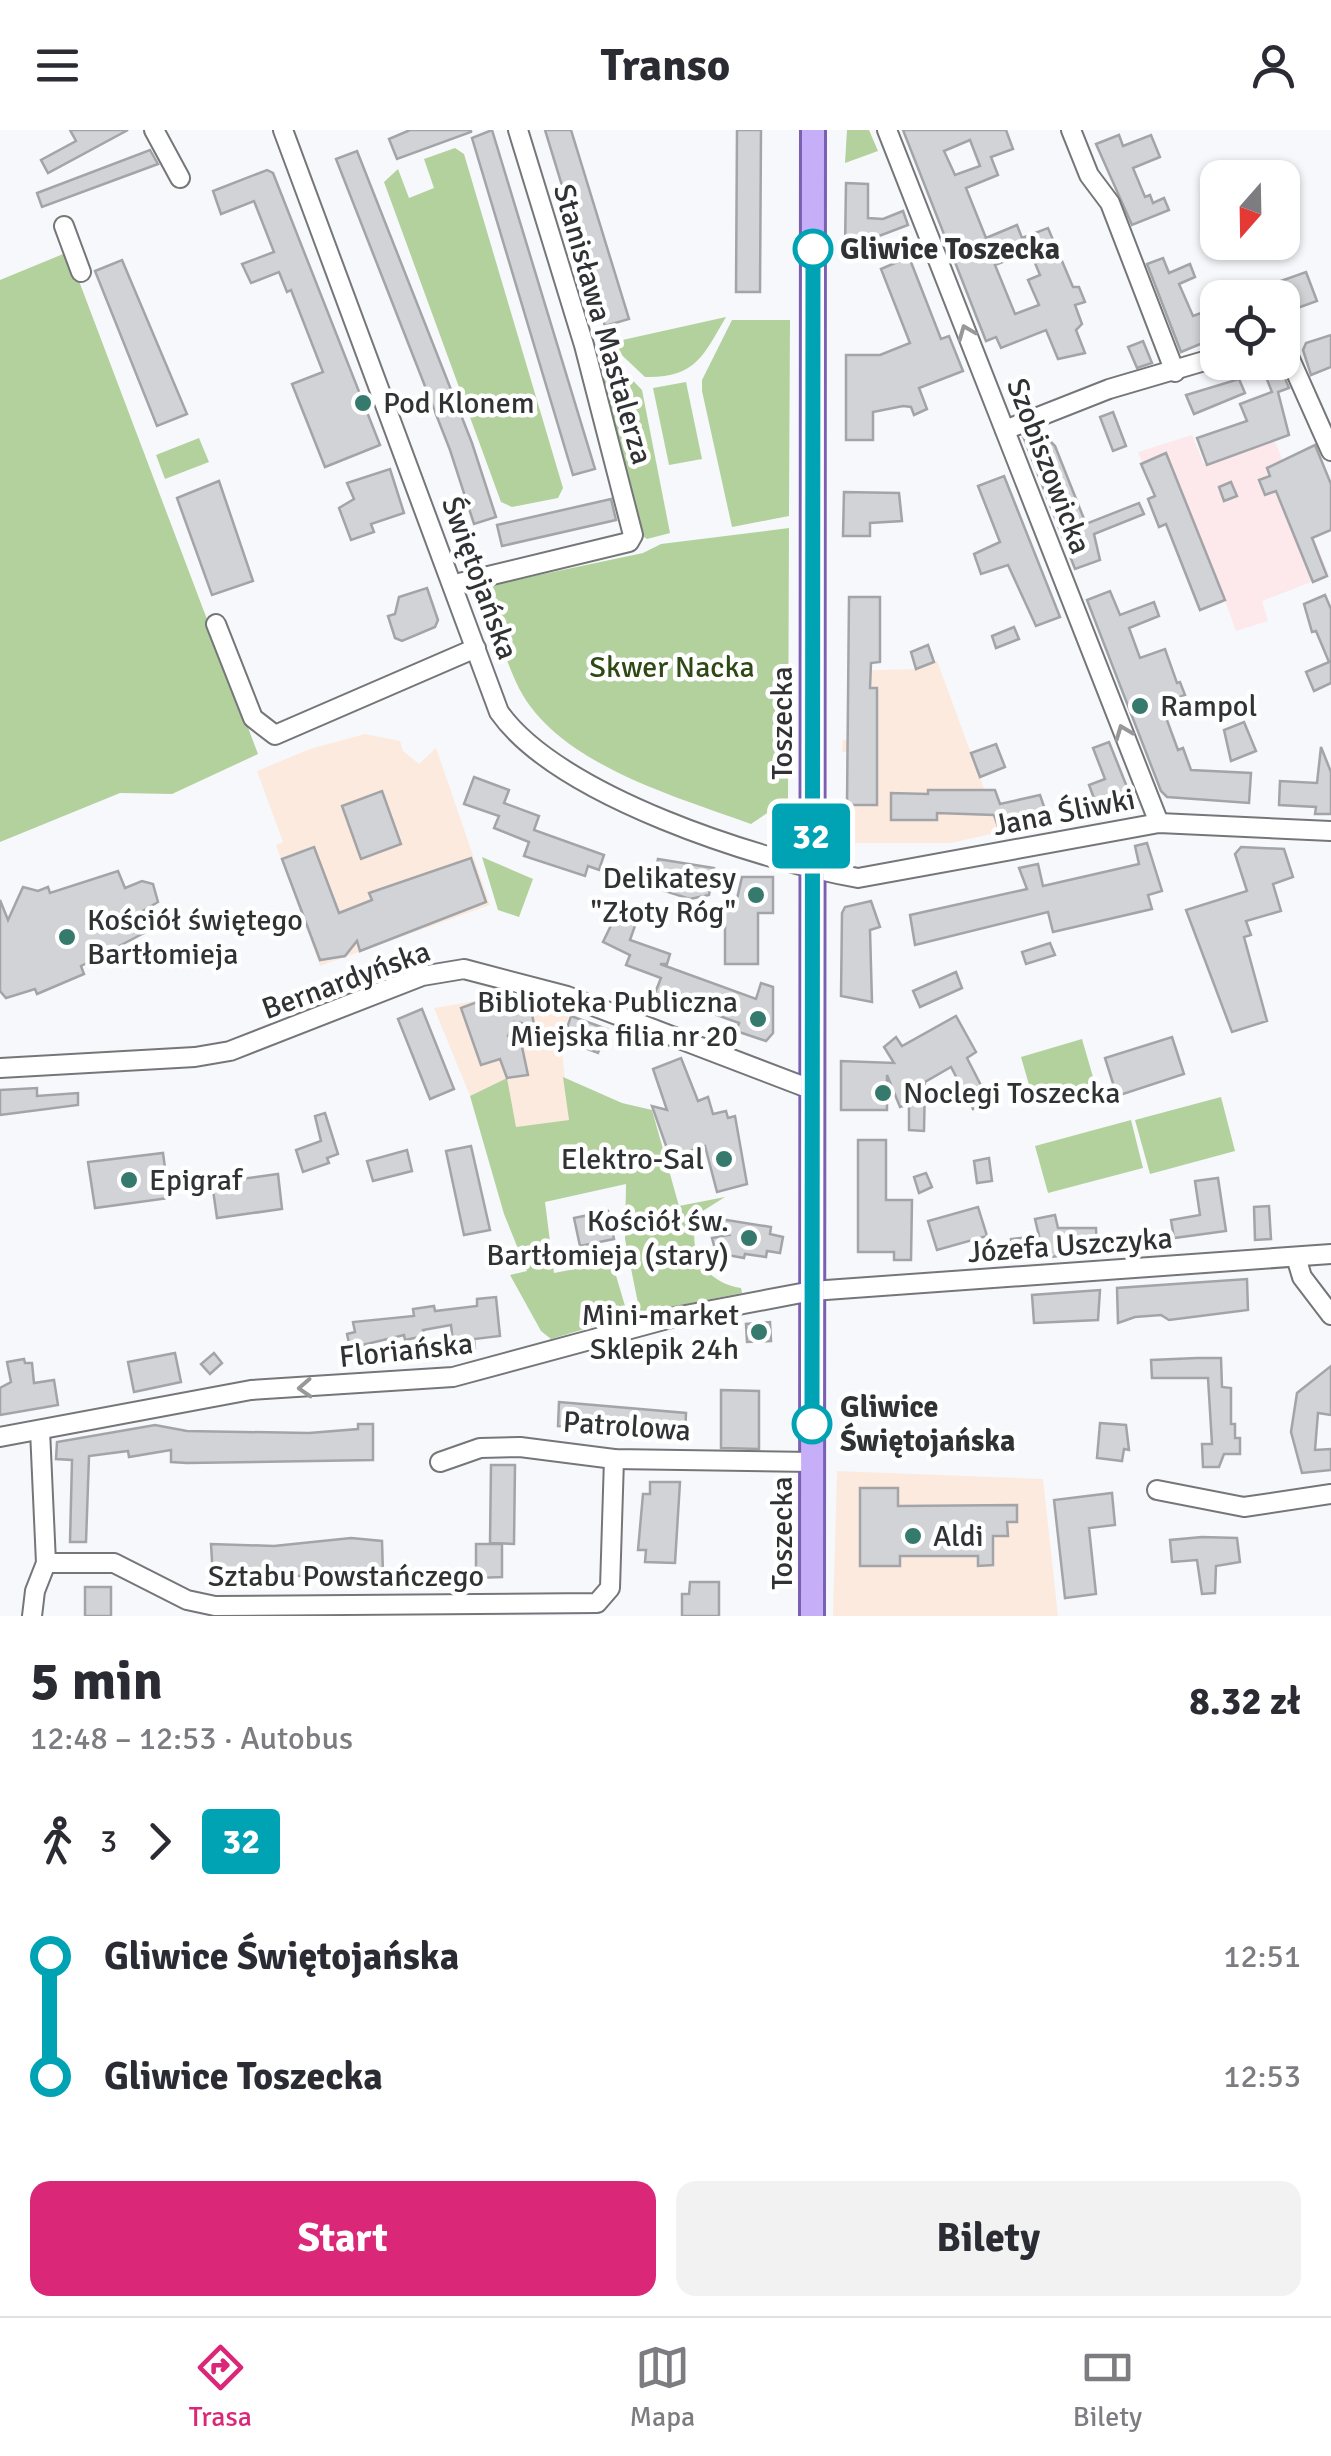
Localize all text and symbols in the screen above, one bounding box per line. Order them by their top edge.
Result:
icon: menu [30,38,85,93]
text: Transo [601,38,730,93]
icon: person [1246,38,1301,93]
north arrow [1200,160,1300,260]
map controls [1200,160,1300,380]
street label: Stanisława Mastalerza [545,180,660,468]
marker: Gliwice Toszecka [794,230,832,268]
place label: Gliwice Toszecka [840,231,1060,268]
button: locate [1200,280,1300,380]
one-way arrow [958,324,978,341]
street label: Szobiszowicka [998,373,1099,559]
place label: Pod Klonem [383,385,535,422]
marker: Pod Klonem [352,392,374,414]
street label: Świętojańska [433,492,526,665]
park label: Skwer Nacka [589,649,755,686]
street label: Toszecka [764,666,801,780]
place label: Rampol [1160,688,1257,725]
marker: Rampol [1129,695,1151,717]
one-way arrow [1115,724,1135,742]
street label: Jana Śliwki [990,781,1138,844]
line badge: 32 [766,804,856,868]
text: 32 [792,815,830,858]
place label: Delikatesy "Złoty Róg" [590,860,736,931]
marker: Delikatesy "Złoty Róg" [745,884,767,906]
place label: Kościół świętego Bartłomieja [87,902,303,973]
marker: Kościół świętego Bartłomieja [56,926,78,948]
street label: Bernardyńska [257,933,435,1028]
place label: Biblioteka Publiczna Miejska filia nr 20 [477,984,738,1055]
marker: Biblioteka Publiczna Miejska filia nr 20 [747,1008,769,1030]
place label: Noclegi Toszecka [903,1075,1120,1112]
marker: Noclegi Toszecka [872,1082,894,1104]
place label: Elektro-Sal [561,1141,704,1178]
marker: Elektro-Sal [713,1148,735,1170]
place label: Epigraf [149,1162,244,1199]
marker: Epigraf [118,1169,140,1191]
place label: Kościół św. Bartłomieja (stary) [486,1203,729,1274]
street label: Józefa Uszczyka [966,1220,1174,1271]
marker: Kościół św. Bartłomieja (stary) [738,1227,760,1249]
place label: Mini-market Sklepik 24h [582,1297,739,1368]
marker: Mini-market Sklepik 24h [748,1321,770,1343]
street label: Floriańska [337,1325,475,1376]
one-way arrow [297,1377,313,1398]
place label: Gliwice Świętojańska [840,1389,1015,1460]
street label: Patrolowa [562,1404,692,1449]
marker: Gliwice Świętojańska [793,1405,831,1443]
street label: Toszecka [764,1476,801,1590]
place label: Aldi [933,1518,984,1555]
marker: Aldi [902,1525,924,1547]
street label: Sztabu Powstańczego [208,1558,484,1595]
text: 5 min [30,1647,163,1715]
text: 8.32 zł [1189,1678,1301,1725]
text: 12:48 – 12:53 · Autobus [30,1719,353,1758]
icon: walk [30,1814,85,1869]
icon: forward [132,1814,187,1869]
text: 32 [222,1820,260,1863]
text: 3 [100,1822,117,1861]
text: Gliwice Świętojańska [104,1933,459,1980]
text: 12:51 [1223,1937,1301,1976]
text: Gliwice Toszecka [104,2053,383,2100]
text: 12:53 [1223,2057,1301,2096]
button: Start [30,2181,656,2296]
button: Bilety [676,2181,1301,2296]
tab: Trasa [189,2340,252,2434]
tab: Mapa [629,2340,695,2434]
tab: Bilety [1073,2340,1142,2434]

